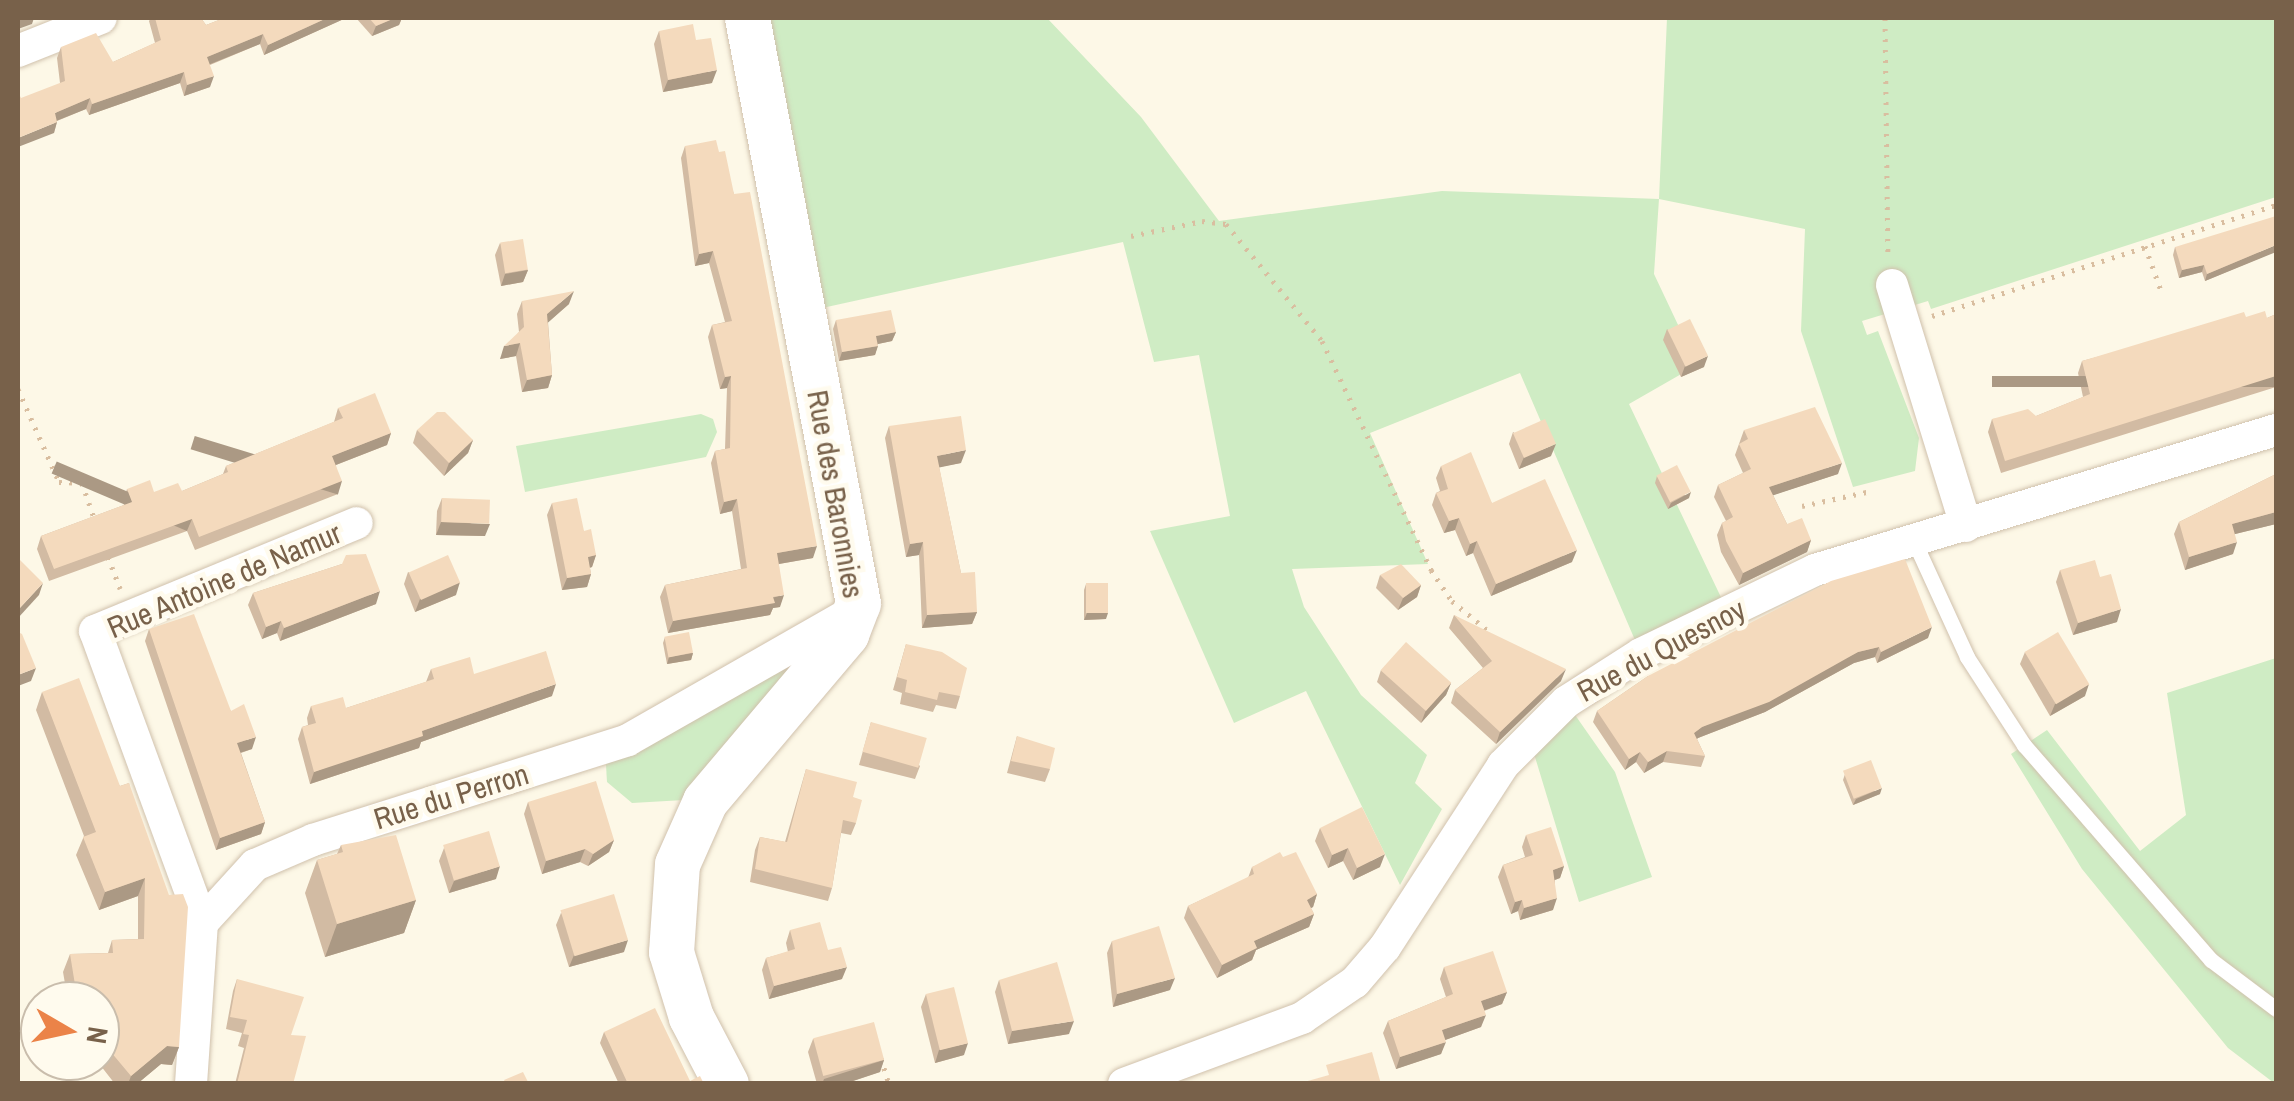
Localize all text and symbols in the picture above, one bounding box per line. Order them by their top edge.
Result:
street label: Rue des Baronnies [800,387,872,601]
street label: Rue Antoine de Namur [101,514,347,646]
street label: Rue du Quesnoy [1571,591,1751,709]
street label: Rue du Perron [369,755,533,837]
north arrow [20,981,120,1081]
text: N [78,1024,118,1047]

